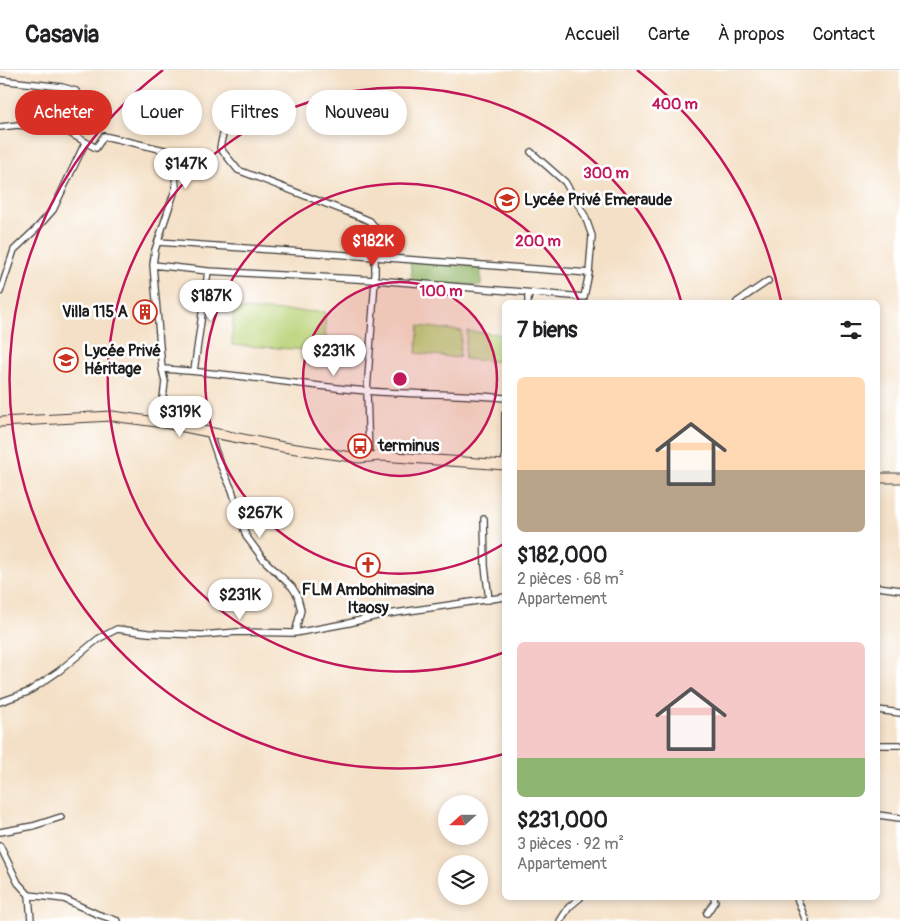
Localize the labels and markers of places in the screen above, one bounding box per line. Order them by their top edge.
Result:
pin: $147K [151,148,221,190]
school or university icon: Lycée Privé Emeraude [494,187,520,213]
place label: Lycée Privé Emeraude [524,190,673,210]
pin: $182K [338,224,408,267]
pin: $187K [176,280,246,322]
building icon: Villa 115 A [132,299,158,325]
place label: Villa 115 A [62,302,129,322]
pin: $231K [299,334,369,377]
place label: Lycée Privé Héritage [84,341,162,379]
school or university icon: Lycée Privé Héritage [53,347,79,373]
centre of rings [391,370,409,388]
pin: $319K [145,396,215,438]
bus stop icon: terminus [347,433,373,459]
place label: terminus [377,436,440,456]
pin: $267K [225,496,295,539]
church icon: FLM Ambohimasina Itaosy [355,552,381,578]
pin: $231K [205,578,275,621]
place label: FLM Ambohimasina Itaosy [302,580,435,618]

